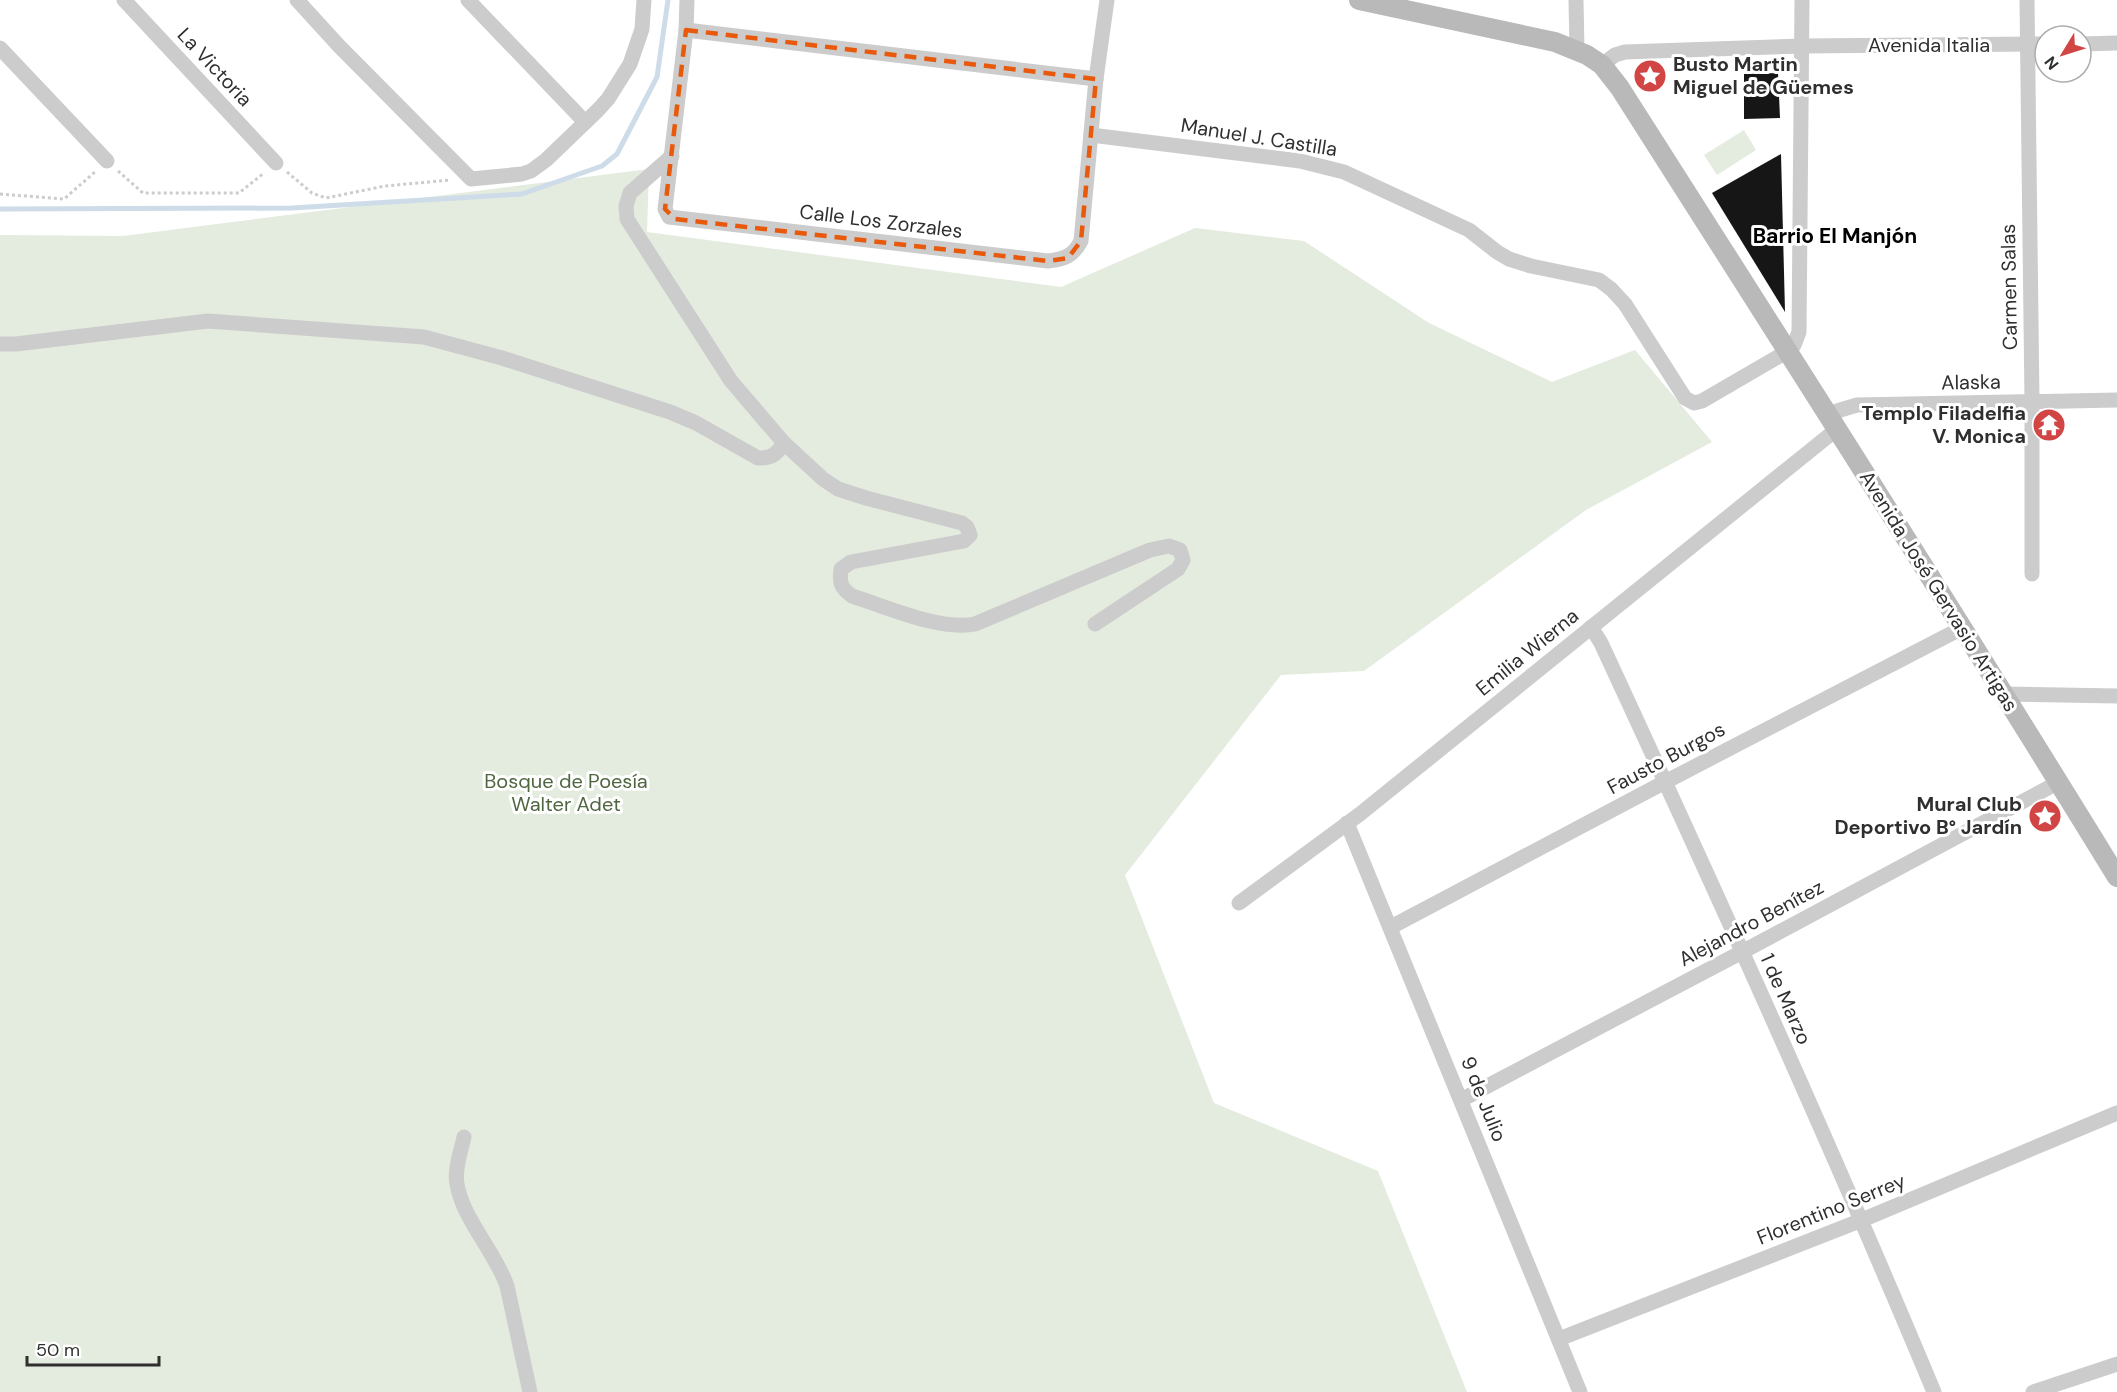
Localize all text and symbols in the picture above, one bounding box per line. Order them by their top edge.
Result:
street label: La Victoria [172,22,258,112]
north arrow [2033,24,2093,84]
street label: Avenida Italia [1868,32,1990,58]
place label: Busto Martin Miguel de Güemes [1673,51,1854,100]
text: N [2040,52,2063,74]
place icon: Busto Martin Miguel de Güemes [1632,58,1668,94]
street label: Manuel J. Castilla [1179,112,1339,162]
street label: Calle Los Zorzales [798,198,964,244]
district label: Barrio El Manjón [1753,222,1917,250]
street label: Carmen Salas [1995,224,2023,350]
street label: Alaska [1941,368,2001,396]
place label: Templo Filadelfia V. Monica [1862,400,2026,449]
temple icon: Templo Filadelfia V. Monica [2031,407,2067,443]
street label: Avenida José Gervasio Artigas [1854,466,2024,716]
street label: Emilia Wierna [1470,603,1584,701]
street label: Fausto Burgos [1602,716,1730,800]
park label: Bosque de Poesía Walter Adet [484,768,648,817]
place label: Mural Club Deportivo B° Jardín [1834,791,2022,840]
place icon: Mural Club Deportivo B° Jardín [2027,798,2063,834]
street label: Alejandro Benítez [1674,874,1828,972]
street label: 1 de Marzo [1754,949,1818,1049]
street label: 9 de Julio [1455,1053,1513,1145]
street label: Florentino Serrey [1753,1167,1909,1251]
scale bar [27,1329,159,1367]
text: 50 m [36,1338,80,1362]

